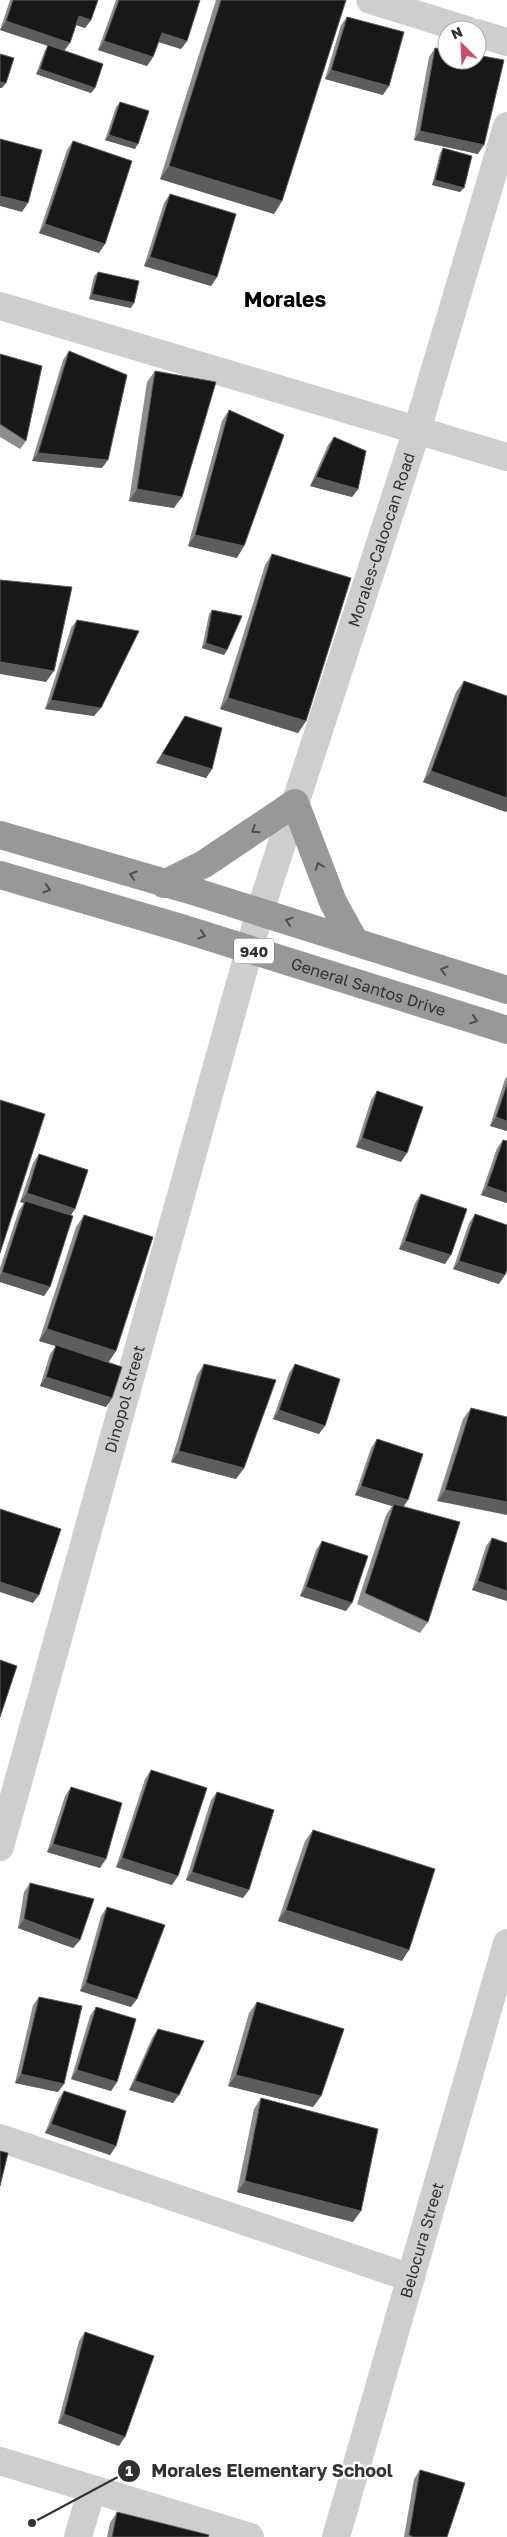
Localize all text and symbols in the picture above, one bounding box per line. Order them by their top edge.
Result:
north arrow [437,20,487,70]
text: N [448,23,465,43]
district label: Morales [244,286,326,312]
street label: Morales-Caloocan Road [343,450,419,629]
one-way arrow [251,824,260,833]
one-way arrow [315,862,325,871]
one-way arrow [129,870,138,880]
one-way arrow [42,883,50,893]
one-way arrow [285,916,294,926]
one-way arrow [198,929,206,939]
road number: 940 [234,938,274,964]
street label: General Santos Drive [289,953,448,1020]
one-way arrow [440,965,448,975]
one-way arrow [470,1015,478,1025]
street label: Dinopol Street [100,1343,149,1455]
street label: Belocura Street [395,2180,448,2300]
callout: Morales Elementary School [116,2454,403,2487]
text: Morales Elementary School [151,2459,393,2481]
text: 1 [125,2461,133,2479]

